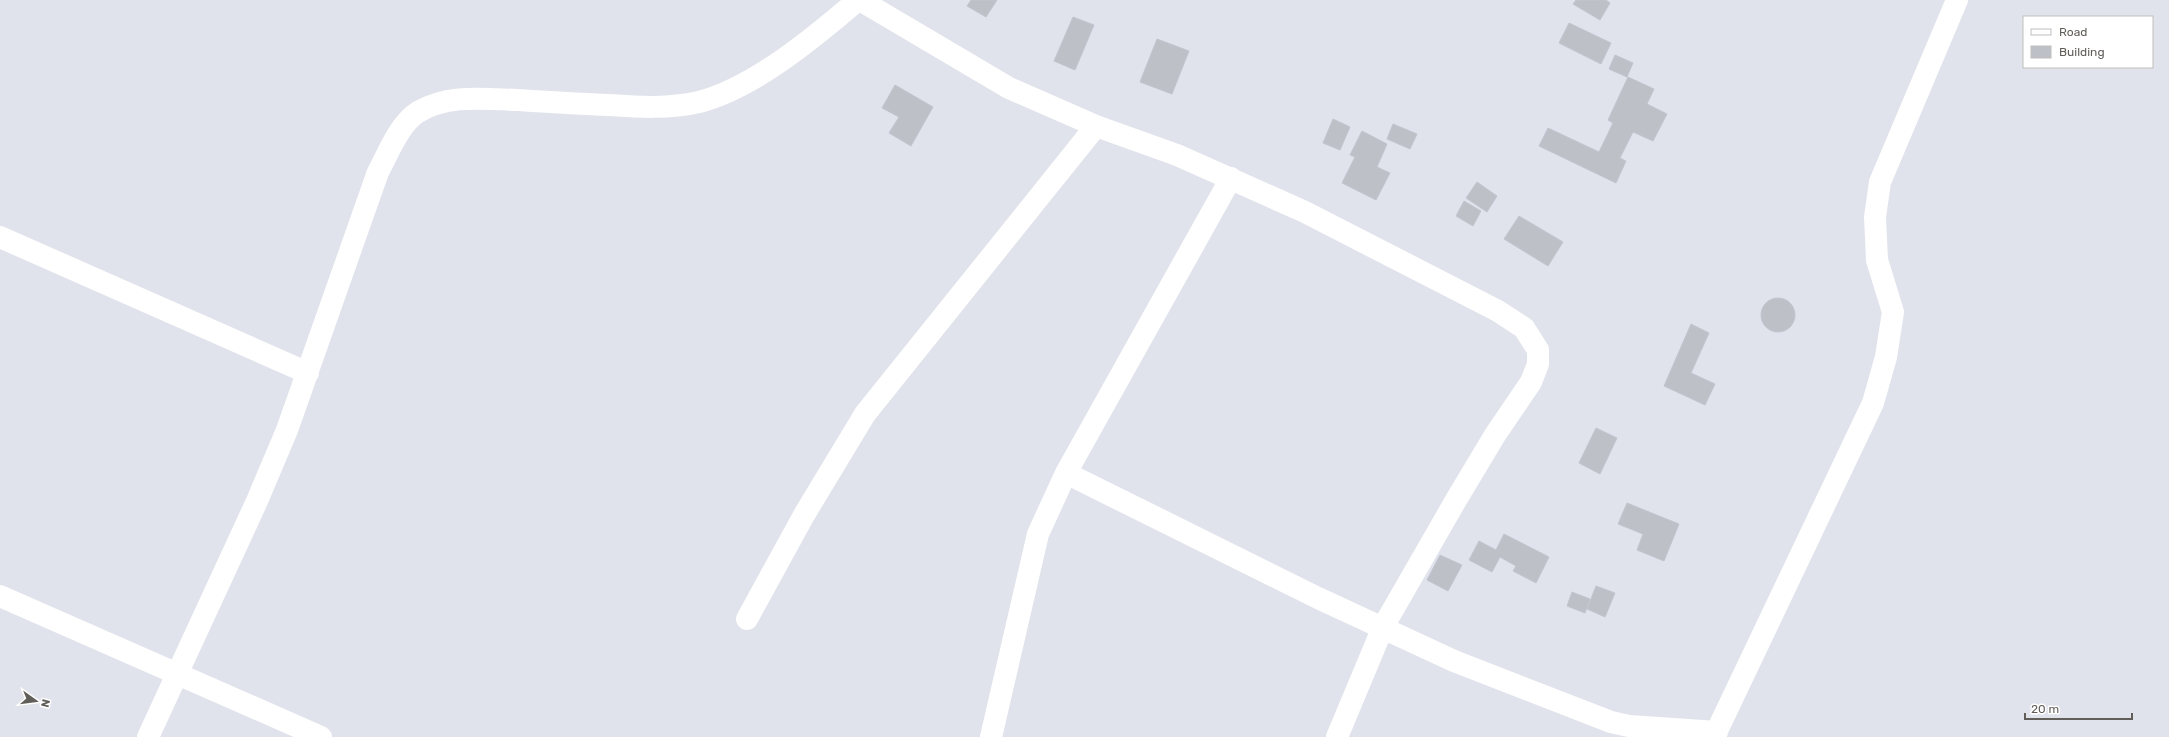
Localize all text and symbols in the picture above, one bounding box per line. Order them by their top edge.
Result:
legend [2023,16,2153,68]
text: Road [2059,25,2087,39]
text: Building [2059,45,2105,59]
north arrow [16,681,56,721]
scale bar [2025,695,2132,721]
text: N [38,698,52,709]
text: 20 m [2031,702,2059,716]

